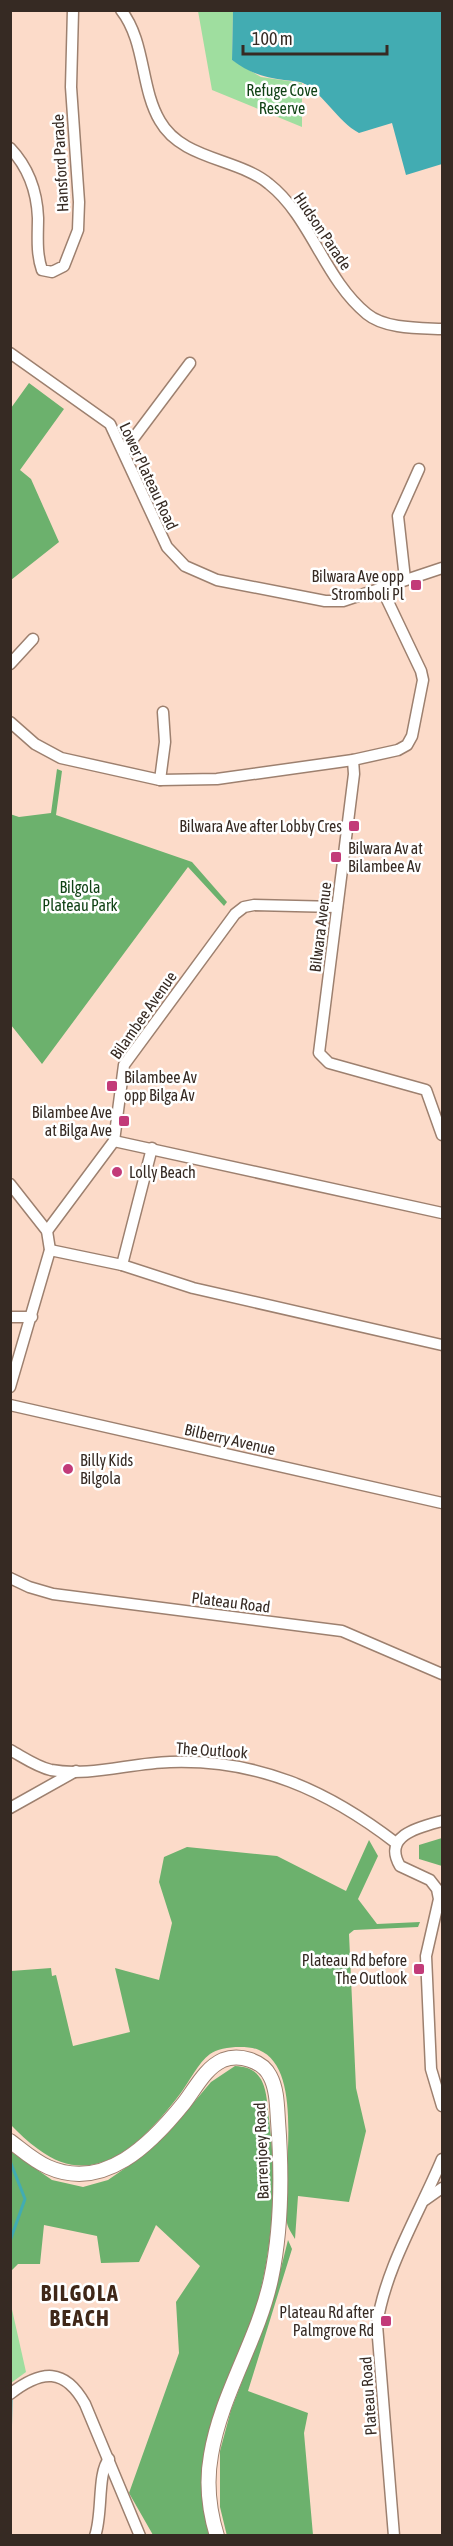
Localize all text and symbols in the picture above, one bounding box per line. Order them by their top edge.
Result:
scale bar [243,18,387,56]
text: 100 m [252,28,293,49]
park label: Refuge Cove Reserve [246,81,318,117]
street label: Hansford Parade [48,113,72,213]
street label: Hudson Parade [291,189,355,273]
street label: Lower Plateau Road [116,420,182,532]
place label: Bilwara Ave opp Stromboli Pl [311,567,405,603]
marker: Bilwara Ave opp Stromboli Pl [409,578,423,592]
place label: Bilwara Ave after Lobby Cres [179,817,342,836]
marker: Bilwara Ave after Lobby Cres [347,819,361,833]
place label: Bilwara Av at Bilambee Av [348,839,423,875]
marker: Bilwara Av at Bilambee Av [329,850,343,864]
park label: Bilgola Plateau Park [42,878,118,914]
street label: Bilwara Avenue [306,881,334,973]
street label: Bilambee Avenue [106,968,180,1062]
place label: Bilambee Av opp Bilga Av [124,1068,198,1105]
marker: Bilambee Av opp Bilga Av [105,1079,119,1093]
place label: Bilambee Ave at Bilga Ave [32,1103,112,1140]
marker: Bilambee Ave at Bilga Ave [117,1114,131,1128]
place label: Lolly Beach [129,1163,196,1182]
marker: Lolly Beach [110,1165,124,1179]
street label: Bilberry Avenue [183,1420,277,1459]
place label: Billy Kids Bilgola [80,1451,133,1488]
marker: Billy Kids Bilgola [61,1462,75,1476]
street label: Plateau Road [191,1588,271,1616]
street label: The Outlook [176,1739,248,1761]
place label: Plateau Rd before The Outlook [302,1951,407,1987]
marker: Plateau Rd before The Outlook [412,1962,426,1976]
street label: Barrenjoey Road [250,2102,273,2200]
district label: BILGOLA BEACH [41,2280,119,2331]
place label: Plateau Rd after Palmgrove Rd [279,2303,374,2340]
marker: Plateau Rd after Palmgrove Rd [379,2314,393,2328]
street label: Plateau Road [356,2356,380,2436]

